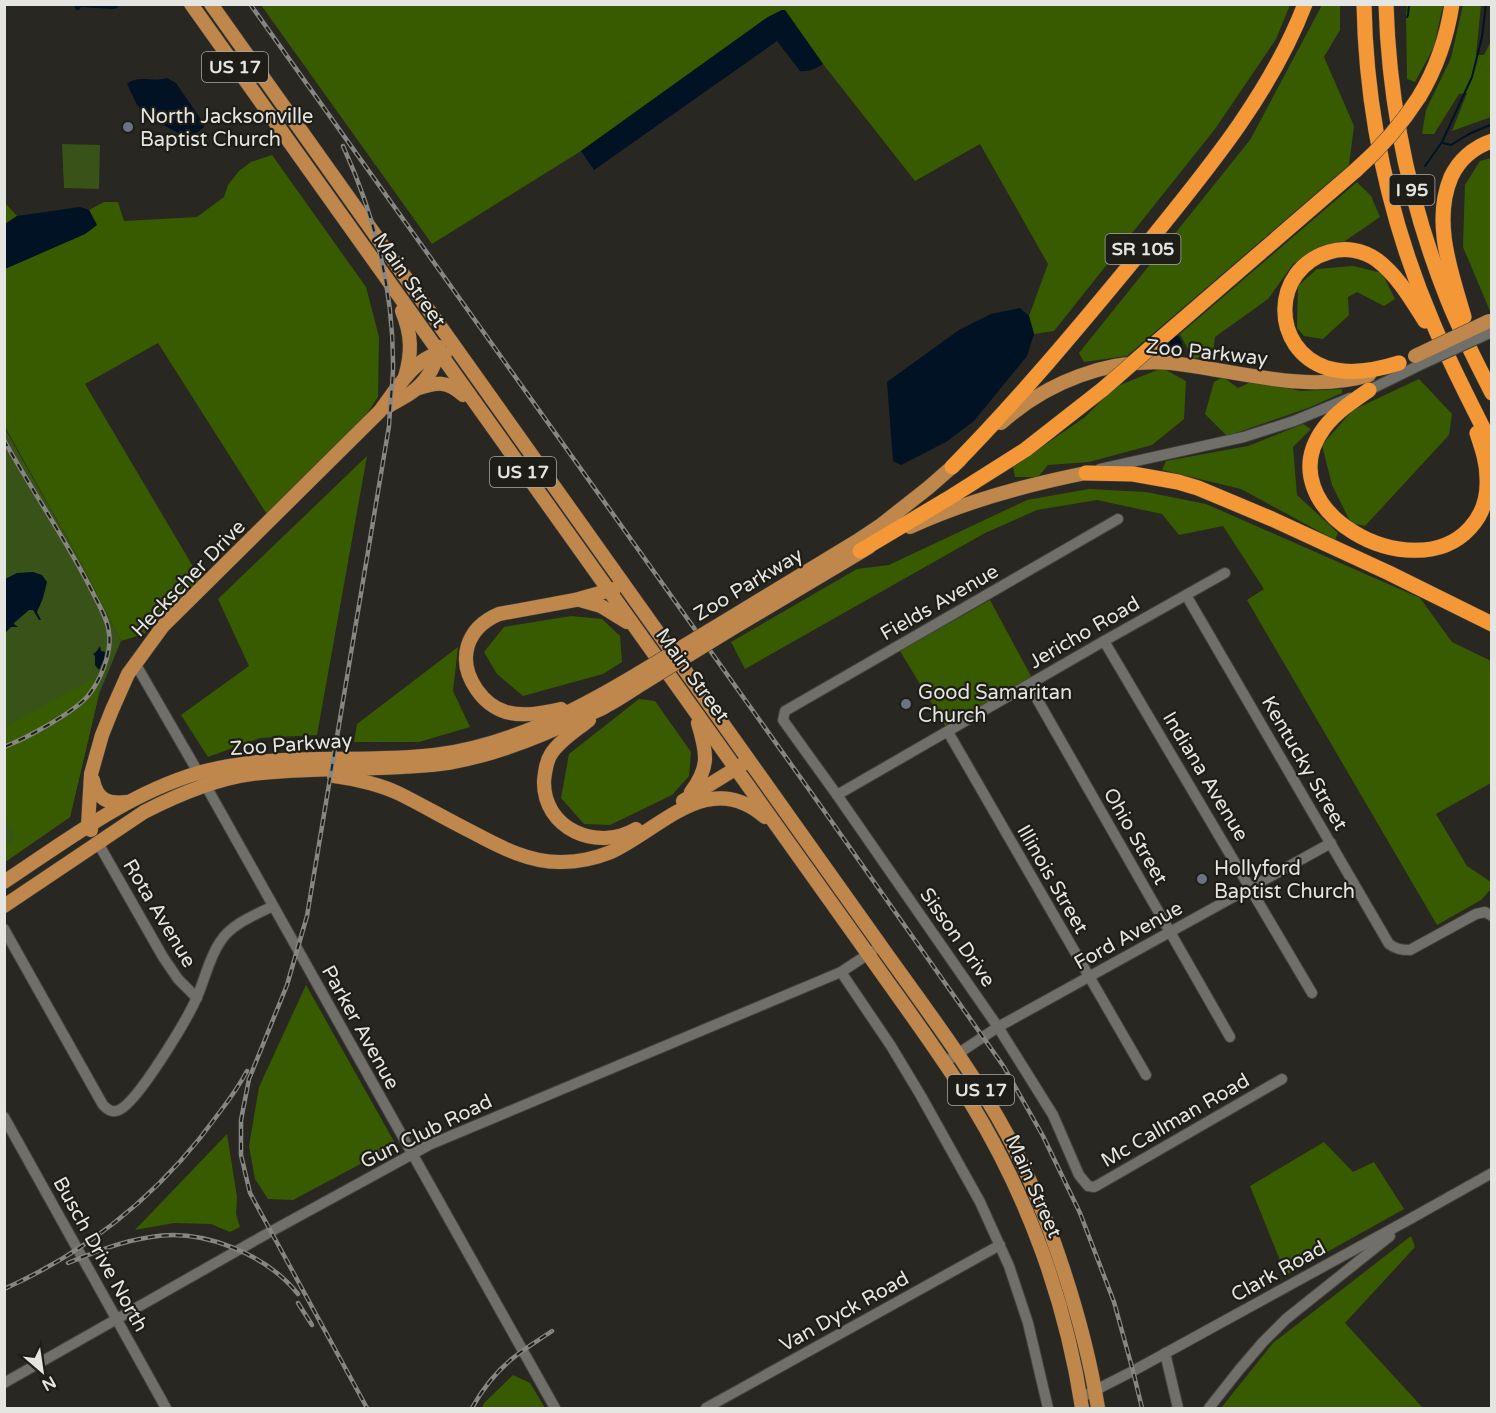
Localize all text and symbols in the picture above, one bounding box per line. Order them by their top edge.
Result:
road number: US 17 [202,52,268,82]
place label: North Jacksonville Baptist Church [140,105,313,152]
marker: North Jacksonville Baptist Church [121,120,135,134]
road number: I 95 [1390,175,1434,205]
street label: Main Street [368,229,451,333]
road number: SR 105 [1106,234,1180,264]
street label: Zoo Parkway [1145,335,1269,371]
road number: US 17 [490,457,556,487]
street label: Heckscher Drive [127,515,251,642]
street label: Zoo Parkway [690,543,807,627]
street label: Fields Avenue [876,559,1003,646]
street label: Jericho Road [1025,592,1144,674]
street label: Main Street [650,624,734,727]
place label: Good Samaritan Church [918,681,1072,728]
street label: Kentucky Street [1256,692,1352,835]
marker: Good Samaritan Church [899,697,913,711]
street label: Indiana Avenue [1157,707,1253,846]
street label: Zoo Parkway [229,729,353,761]
street label: Ohio Street [1098,784,1173,889]
street label: Illinois Street [1011,821,1093,939]
street label: Rota Avenue [117,855,201,972]
place label: Hollyford Baptist Church [1214,857,1355,904]
marker: Hollyford Baptist Church [1195,872,1209,886]
street label: Sisson Drive [914,884,1000,992]
street label: Ford Avenue [1070,896,1187,976]
street label: Parker Avenue [316,961,404,1094]
street label: Mc Callman Road [1097,1069,1254,1173]
road number: US 17 [948,1075,1014,1105]
street label: Gun Club Road [357,1090,496,1174]
street label: Main Street [1000,1131,1067,1242]
street label: Busch Drive North [48,1173,153,1336]
street label: Clark Road [1227,1236,1330,1308]
street label: Van Dyck Road [776,1266,913,1357]
north arrow [12,1341,72,1401]
text: N [38,1371,59,1395]

